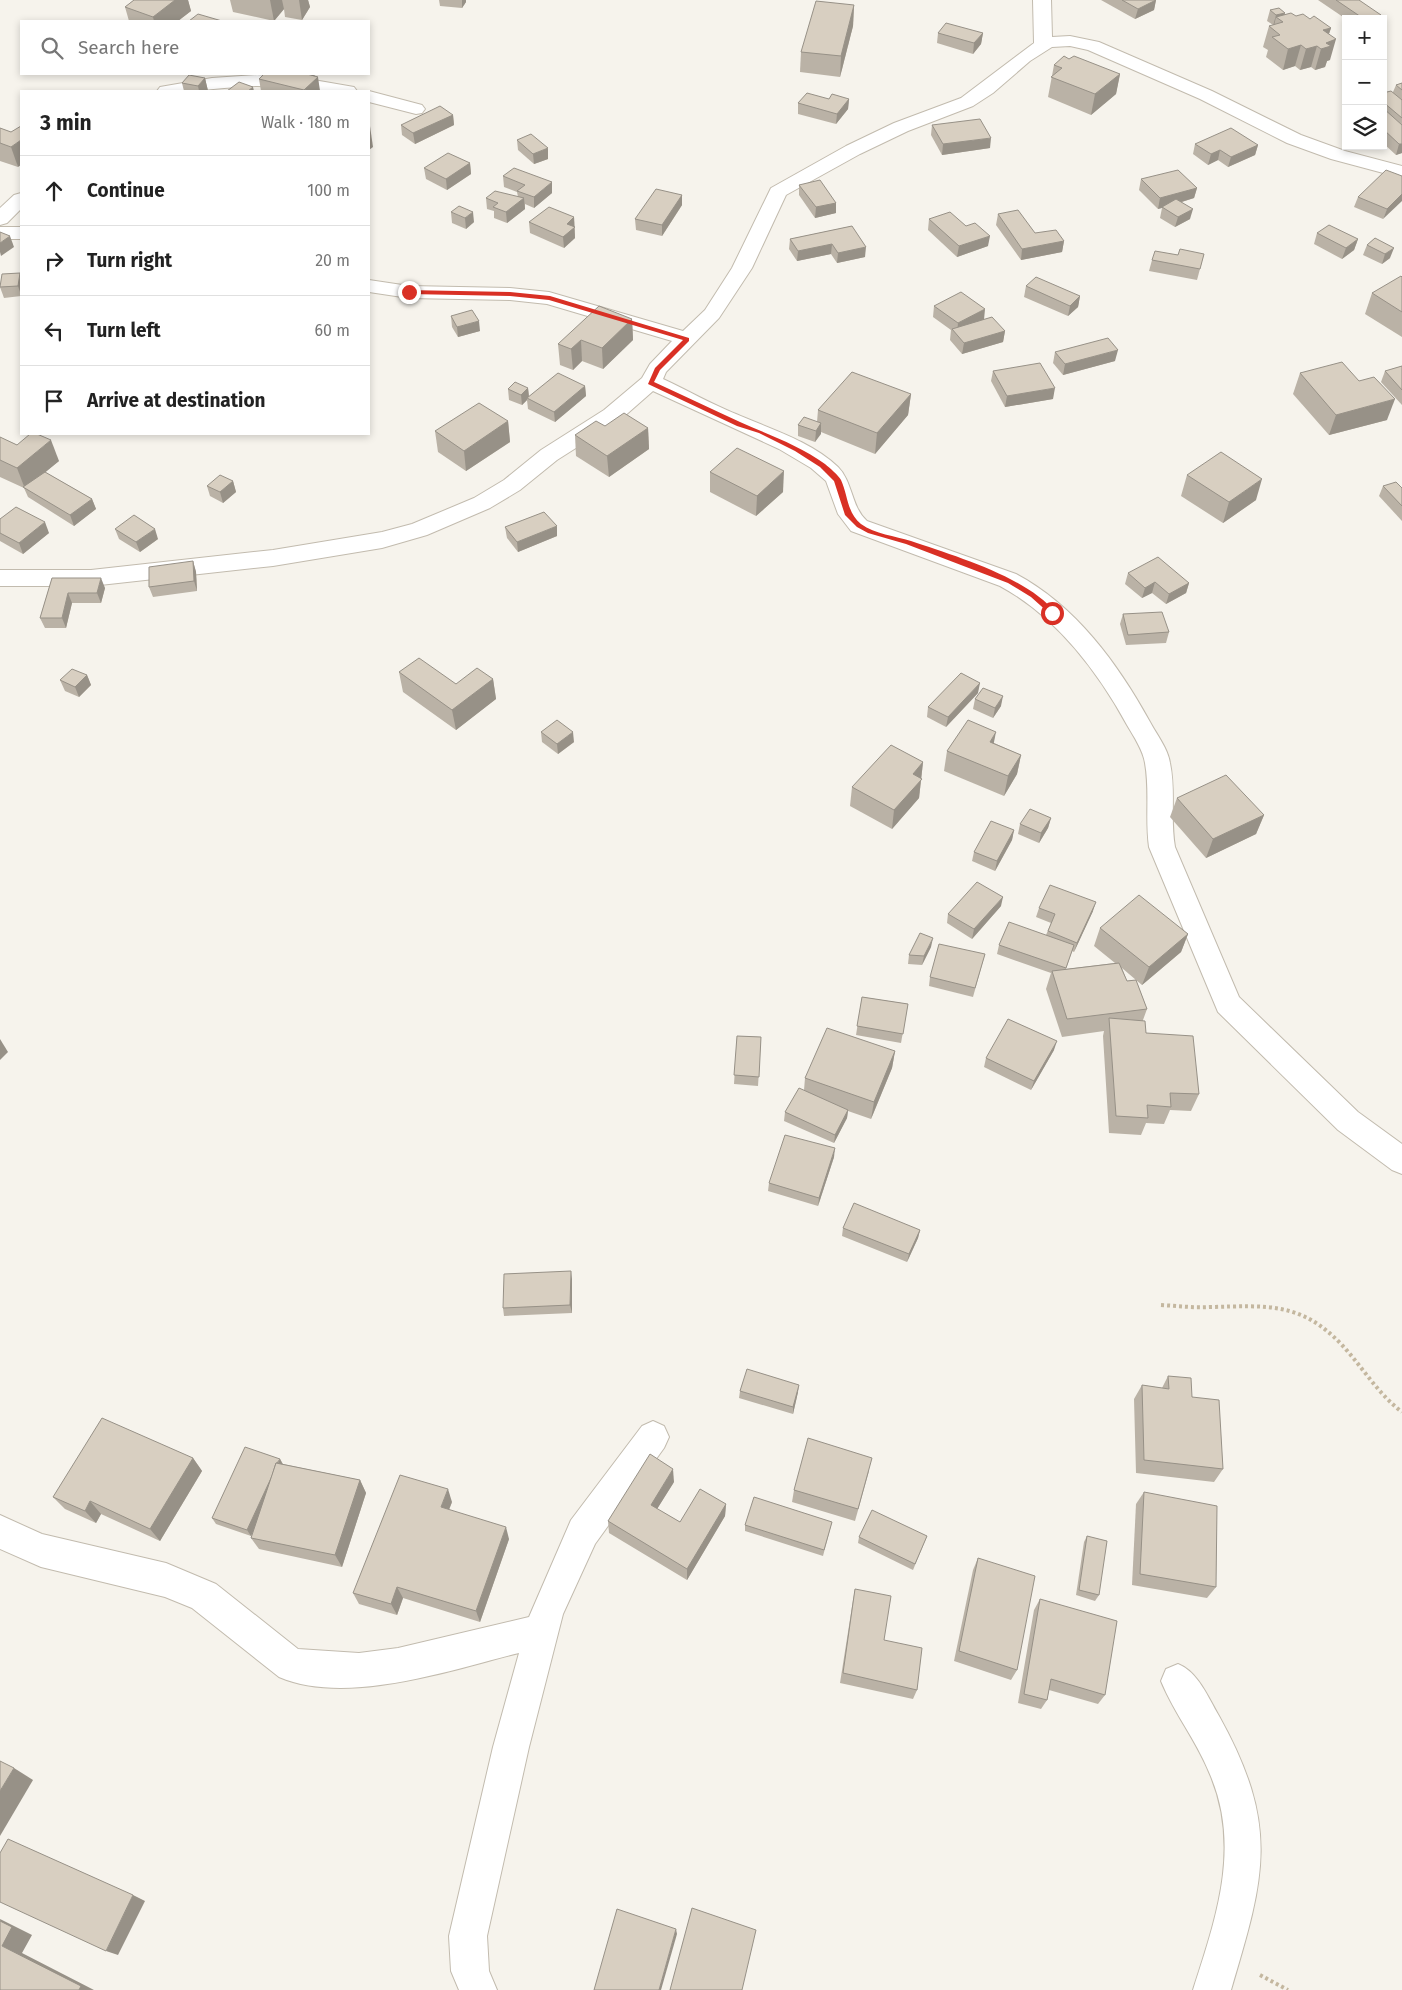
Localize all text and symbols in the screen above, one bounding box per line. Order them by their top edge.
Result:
map controls [1342,15,1387,150]
button: + [1342,15,1387,60]
search box [20,20,370,75]
icon: search [38,34,66,62]
text: Search here [78,36,179,59]
button: − [1342,60,1387,105]
button: layers [1342,105,1387,150]
text: 3 min [40,110,92,136]
text: Walk · 180 m [261,113,350,132]
icon: ahead [40,177,68,205]
text: Continue [87,179,165,202]
text: 100 m [307,181,350,200]
icon: right [40,247,68,275]
text: Turn right [87,249,172,272]
text: 20 m [315,251,350,270]
route end [398,281,421,304]
icon: left [40,317,68,345]
text: Turn left [87,319,161,342]
text: 60 m [315,321,350,340]
icon: arrive [40,387,68,415]
text: Arrive at destination [87,389,266,412]
route start [1041,602,1064,625]

